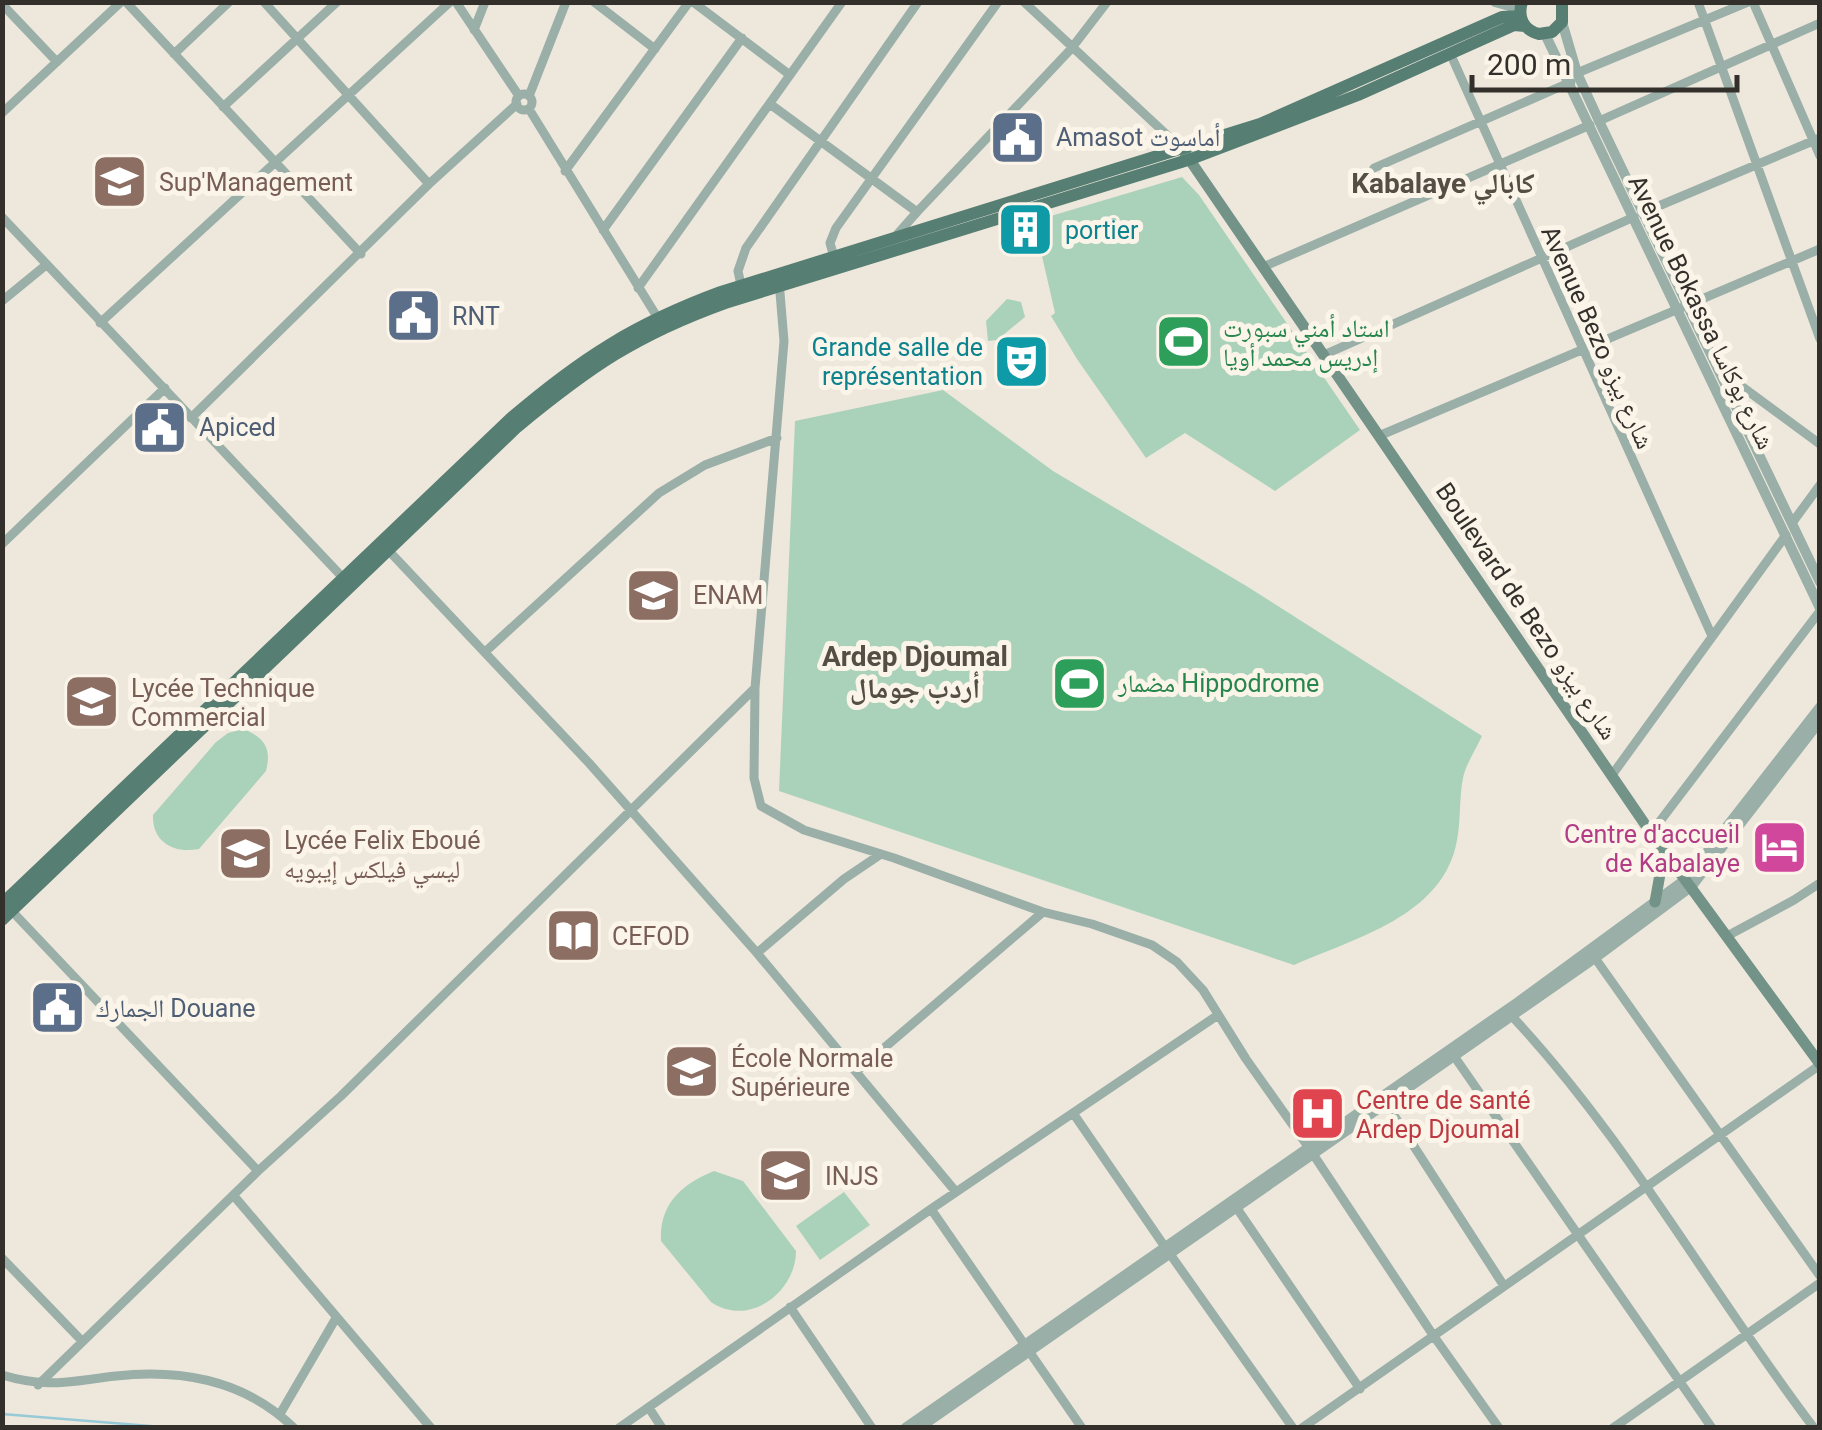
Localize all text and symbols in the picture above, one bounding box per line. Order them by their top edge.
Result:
scale bar [1472,30,1737,92]
text: 200 m [1487,47,1571,82]
public building icon: Amasot أماسوت [987,107,1047,167]
place label: Amasot أماسوت [1056,122,1221,152]
school or university icon: Sup'Management [90,152,150,212]
district label: Kabalaye كابالي [1351,167,1535,206]
place label: Sup'Management [159,168,353,197]
street label: Avenue Bokassa شارع بوكاسا [1622,170,1781,454]
building icon: portier [996,200,1056,260]
place label: portier [1065,216,1139,245]
street label: Avenue Bezo شارع بيزو [1534,221,1660,454]
public building icon: RNT [383,286,443,346]
place label: RNT [452,302,500,331]
sports icon: استاد أمني سبورت إدريس محمد أويا [1154,312,1214,372]
place label: استاد أمني سبورت إدريس محمد أويا [1223,313,1390,373]
theatre icon: Grande salle de représentation [992,331,1052,391]
place label: Grande salle de représentation [812,333,983,391]
public building icon: Apiced [130,397,190,457]
place label: Apiced [199,413,276,442]
street label: Boulevard de Bezo شارع بيزو [1429,477,1623,746]
school or university icon: ENAM [624,565,684,625]
place label: ENAM [693,581,763,610]
district label: Ardep Djoumal أردب جومال [822,640,1008,705]
sports icon: مضمار Hippodrome [1049,653,1109,713]
place label: مضمار Hippodrome [1117,669,1319,698]
school or university icon: Lycée Technique Commercial [62,672,122,732]
place label: Lycée Technique Commercial [131,674,315,732]
hotel icon: Centre d'accueil de Kabalaye [1749,818,1809,878]
place label: Centre d'accueil de Kabalaye [1564,820,1740,878]
school or university icon: Lycée Felix Eboué ليسي فيلكس إيبويه [215,824,275,884]
place label: Lycée Felix Eboué ليسي فيلكس إيبويه [284,826,480,889]
library icon: CEFOD [543,906,603,966]
place label: CEFOD [612,922,690,951]
public building icon: الجمارك Douane [27,978,87,1038]
place label: الجمارك Douane [96,994,255,1023]
school or university icon: École Normale Supérieure [662,1042,722,1102]
place label: École Normale Supérieure [731,1043,893,1102]
hospital icon: Centre de santé Ardep Djoumal [1287,1084,1347,1144]
place label: Centre de santé Ardep Djoumal [1356,1086,1531,1144]
school or university icon: INJS [756,1146,816,1206]
place label: INJS [825,1162,878,1191]

